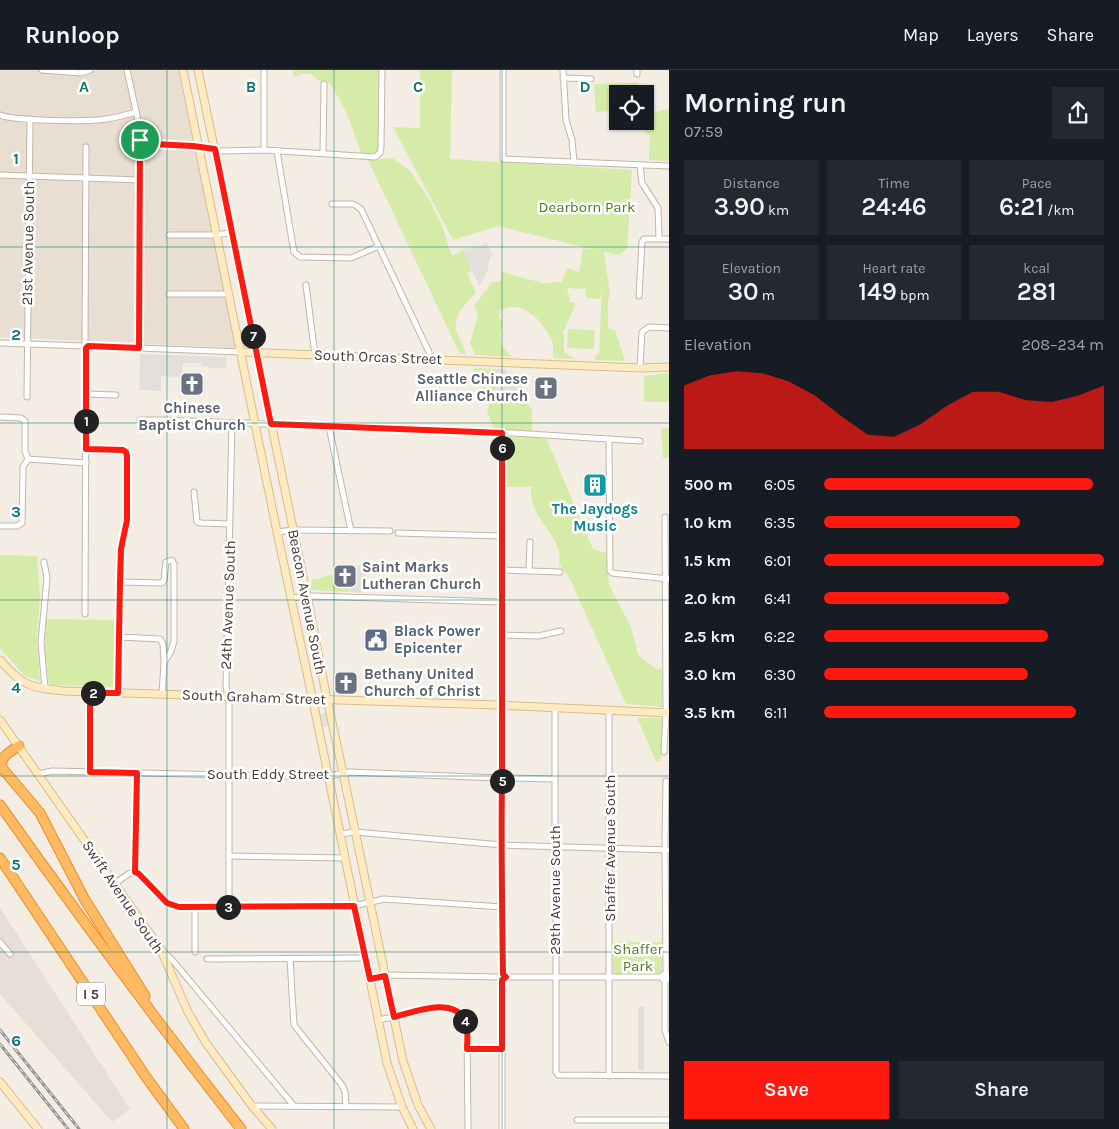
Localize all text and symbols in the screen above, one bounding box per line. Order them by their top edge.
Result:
text: Runloop [25,21,120,49]
text: Map [903,24,939,46]
text: Layers [967,24,1019,46]
text: Share [1047,24,1094,46]
text: A [79,77,89,96]
text: B [246,77,256,96]
text: C [413,77,423,96]
text: D [580,77,591,96]
map controls [609,85,654,130]
button: locate [609,85,654,130]
text: Morning run [684,86,847,119]
button: share [1052,87,1104,139]
pin [119,119,161,161]
text: 07:59 [684,122,723,141]
icon: arrive [126,126,154,154]
text: 1 [13,149,19,168]
text: Distance [723,175,780,192]
text: Time [878,175,910,192]
text: Pace [1022,175,1052,192]
street label: 21st Avenue South [18,181,38,305]
text: 3.90 [714,192,765,221]
text: 24:46 [861,192,927,221]
text: 6:21 [999,192,1044,221]
park label: Dearborn Park [539,198,635,216]
text: km [765,202,789,219]
text: /km [1044,202,1074,219]
text: Elevation [722,260,781,277]
text: Heart rate [862,260,926,277]
text: kcal [1023,260,1050,277]
text: 30 [728,277,759,306]
text: 149 [858,277,897,306]
text: 281 [1017,277,1056,306]
text: m [759,287,775,304]
text: bpm [897,287,930,304]
pin: 7 [240,324,266,348]
text: 2 [11,325,21,344]
text: 7 [250,328,257,345]
text: Elevation [684,335,752,354]
text: 208–234 m [1021,335,1104,354]
street label: South Orcas Street [314,346,443,368]
place label: Seattle Chinese Alliance Church [415,370,528,405]
church icon: Chinese Baptist Church [179,371,205,397]
church icon: Seattle Chinese Alliance Church [533,375,559,401]
place label: Chinese Baptist Church [138,399,246,434]
pin: 1 [74,408,98,434]
text: 1 [84,413,89,430]
pin: 6 [490,436,514,460]
text: 6 [498,440,507,457]
building icon: The Jaydogs Music [582,472,608,498]
text: 500 m [684,475,733,494]
text: 6:05 [764,475,795,494]
place label: The Jaydogs Music [552,500,638,535]
text: 3 [11,502,21,521]
text: 1.0 km [684,513,732,532]
text: 6:35 [764,513,795,532]
street label: Beacon Avenue South [284,528,330,676]
street label: 24th Avenue South [217,540,239,670]
text: 1.5 km [684,551,731,570]
text: 6:01 [764,551,792,570]
place label: Saint Marks Lutheran Church [362,558,481,593]
church icon: Saint Marks Lutheran Church [332,563,358,589]
text: 2.0 km [684,589,736,608]
text: 6:41 [764,589,791,608]
place label: Black Power Epicenter [394,622,480,657]
public building icon: Black Power Epicenter [363,627,389,653]
text: 2.5 km [684,627,735,646]
text: 6:22 [764,627,795,646]
place label: Bethany United Church of Christ [364,665,481,700]
text: 3.0 km [684,665,736,684]
text: 6:30 [764,665,796,684]
church icon: Bethany United Church of Christ [333,670,359,696]
text: 4 [11,678,21,697]
pin: 2 [80,680,106,706]
text: 2 [89,685,98,702]
street label: South Graham Street [182,685,327,709]
text: 3.5 km [684,703,735,722]
text: 6:11 [764,703,787,722]
street label: South Eddy Street [207,765,330,783]
pin: 5 [490,768,514,794]
text: 5 [498,773,507,790]
street label: Shaffer Avenue South [601,774,619,922]
street label: 29th Avenue South [546,825,564,955]
street label: Swift Avenue South [78,837,168,957]
text: 5 [11,855,21,874]
pin: 3 [216,894,240,920]
text: 3 [224,899,233,916]
park label: Shaffer Park [613,940,663,975]
road number: I 5 [77,982,105,1006]
pin: 4 [452,1008,478,1034]
text: 4 [461,1013,470,1030]
text: 6 [11,1031,21,1050]
button: Save [684,1061,889,1119]
button: Share [899,1061,1104,1119]

